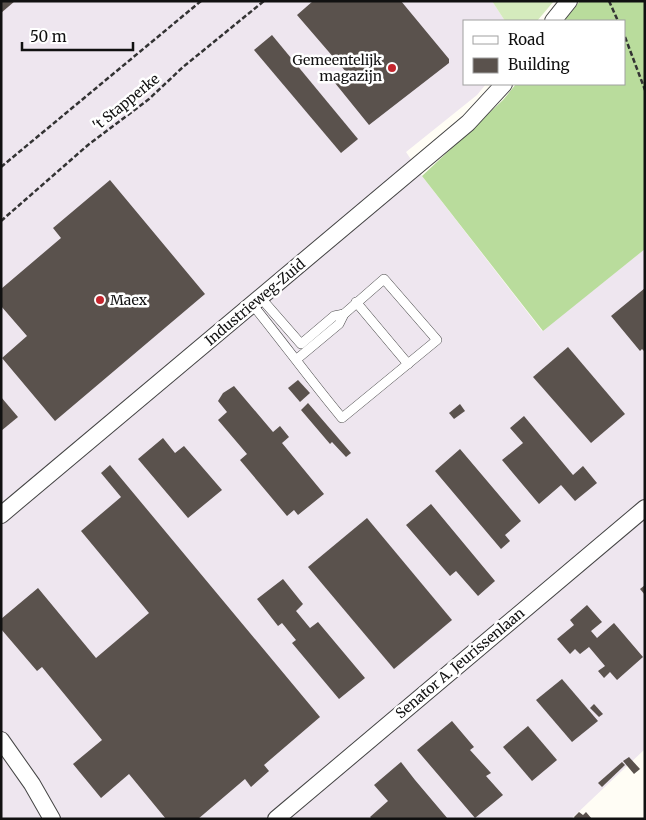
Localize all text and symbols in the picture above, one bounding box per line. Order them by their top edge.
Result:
scale bar [22,20,134,52]
legend [463,20,626,85]
text: 50 m [30,27,67,46]
text: Road [508,30,544,49]
place label: Gemeentelijk magazijn [292,51,382,85]
text: Building [508,55,570,74]
marker: Gemeentelijk magazijn [386,62,398,74]
street label: 't Stapperke [89,70,163,134]
street label: Industrieweg-Zuid [201,254,309,349]
place label: Maex [110,291,148,309]
marker: Maex [94,294,106,306]
street label: Senator A. Jeurissenlaan [392,604,528,722]

